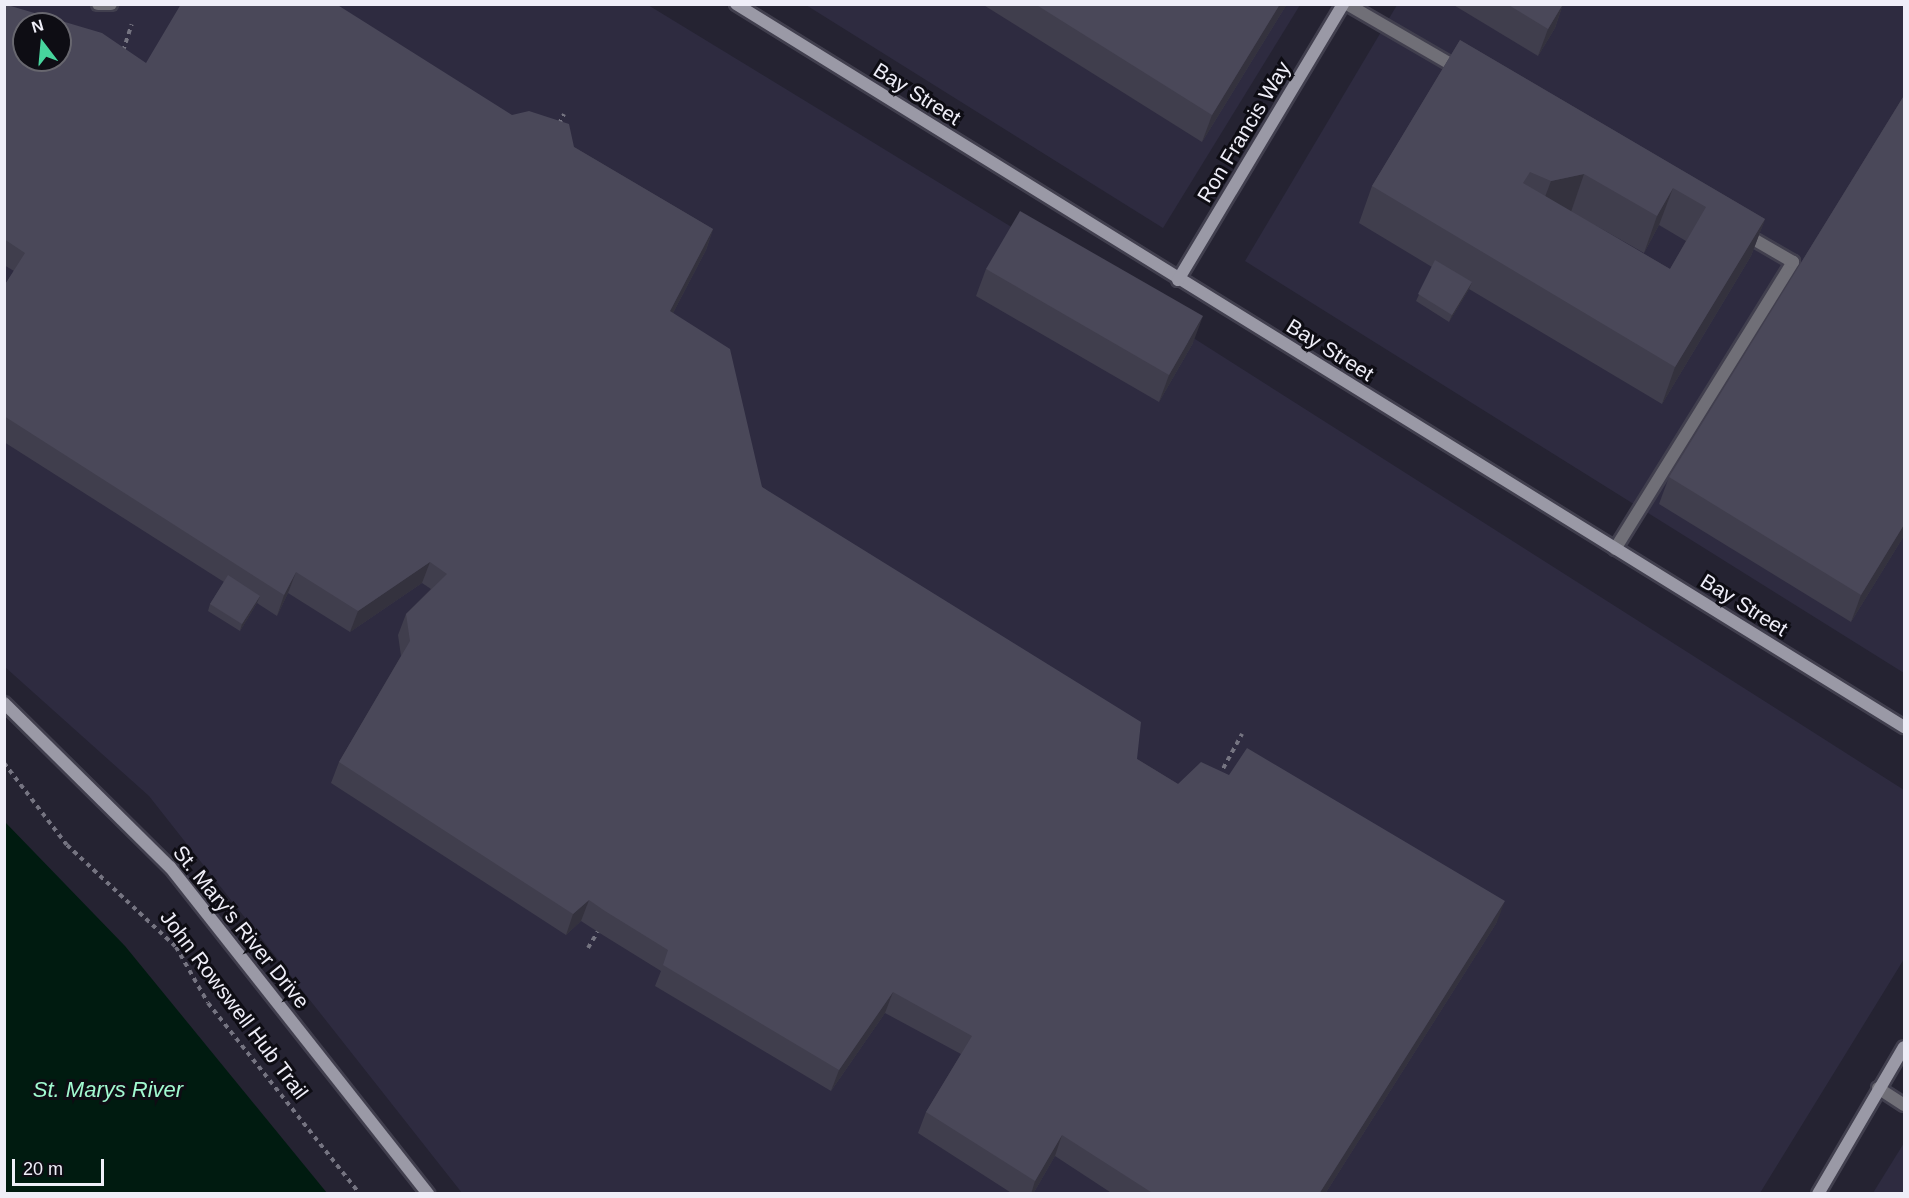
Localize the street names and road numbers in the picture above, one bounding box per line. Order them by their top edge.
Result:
street label: Bay Street [869,57,965,131]
street label: Ron Francis Way [1192,57,1296,207]
street label: Bay Street [1282,313,1378,387]
street label: Bay Street [1696,568,1792,642]
street label: St. Mary's River Drive [168,840,314,1014]
street label: John Rowswell Hub Trail [155,905,313,1105]

